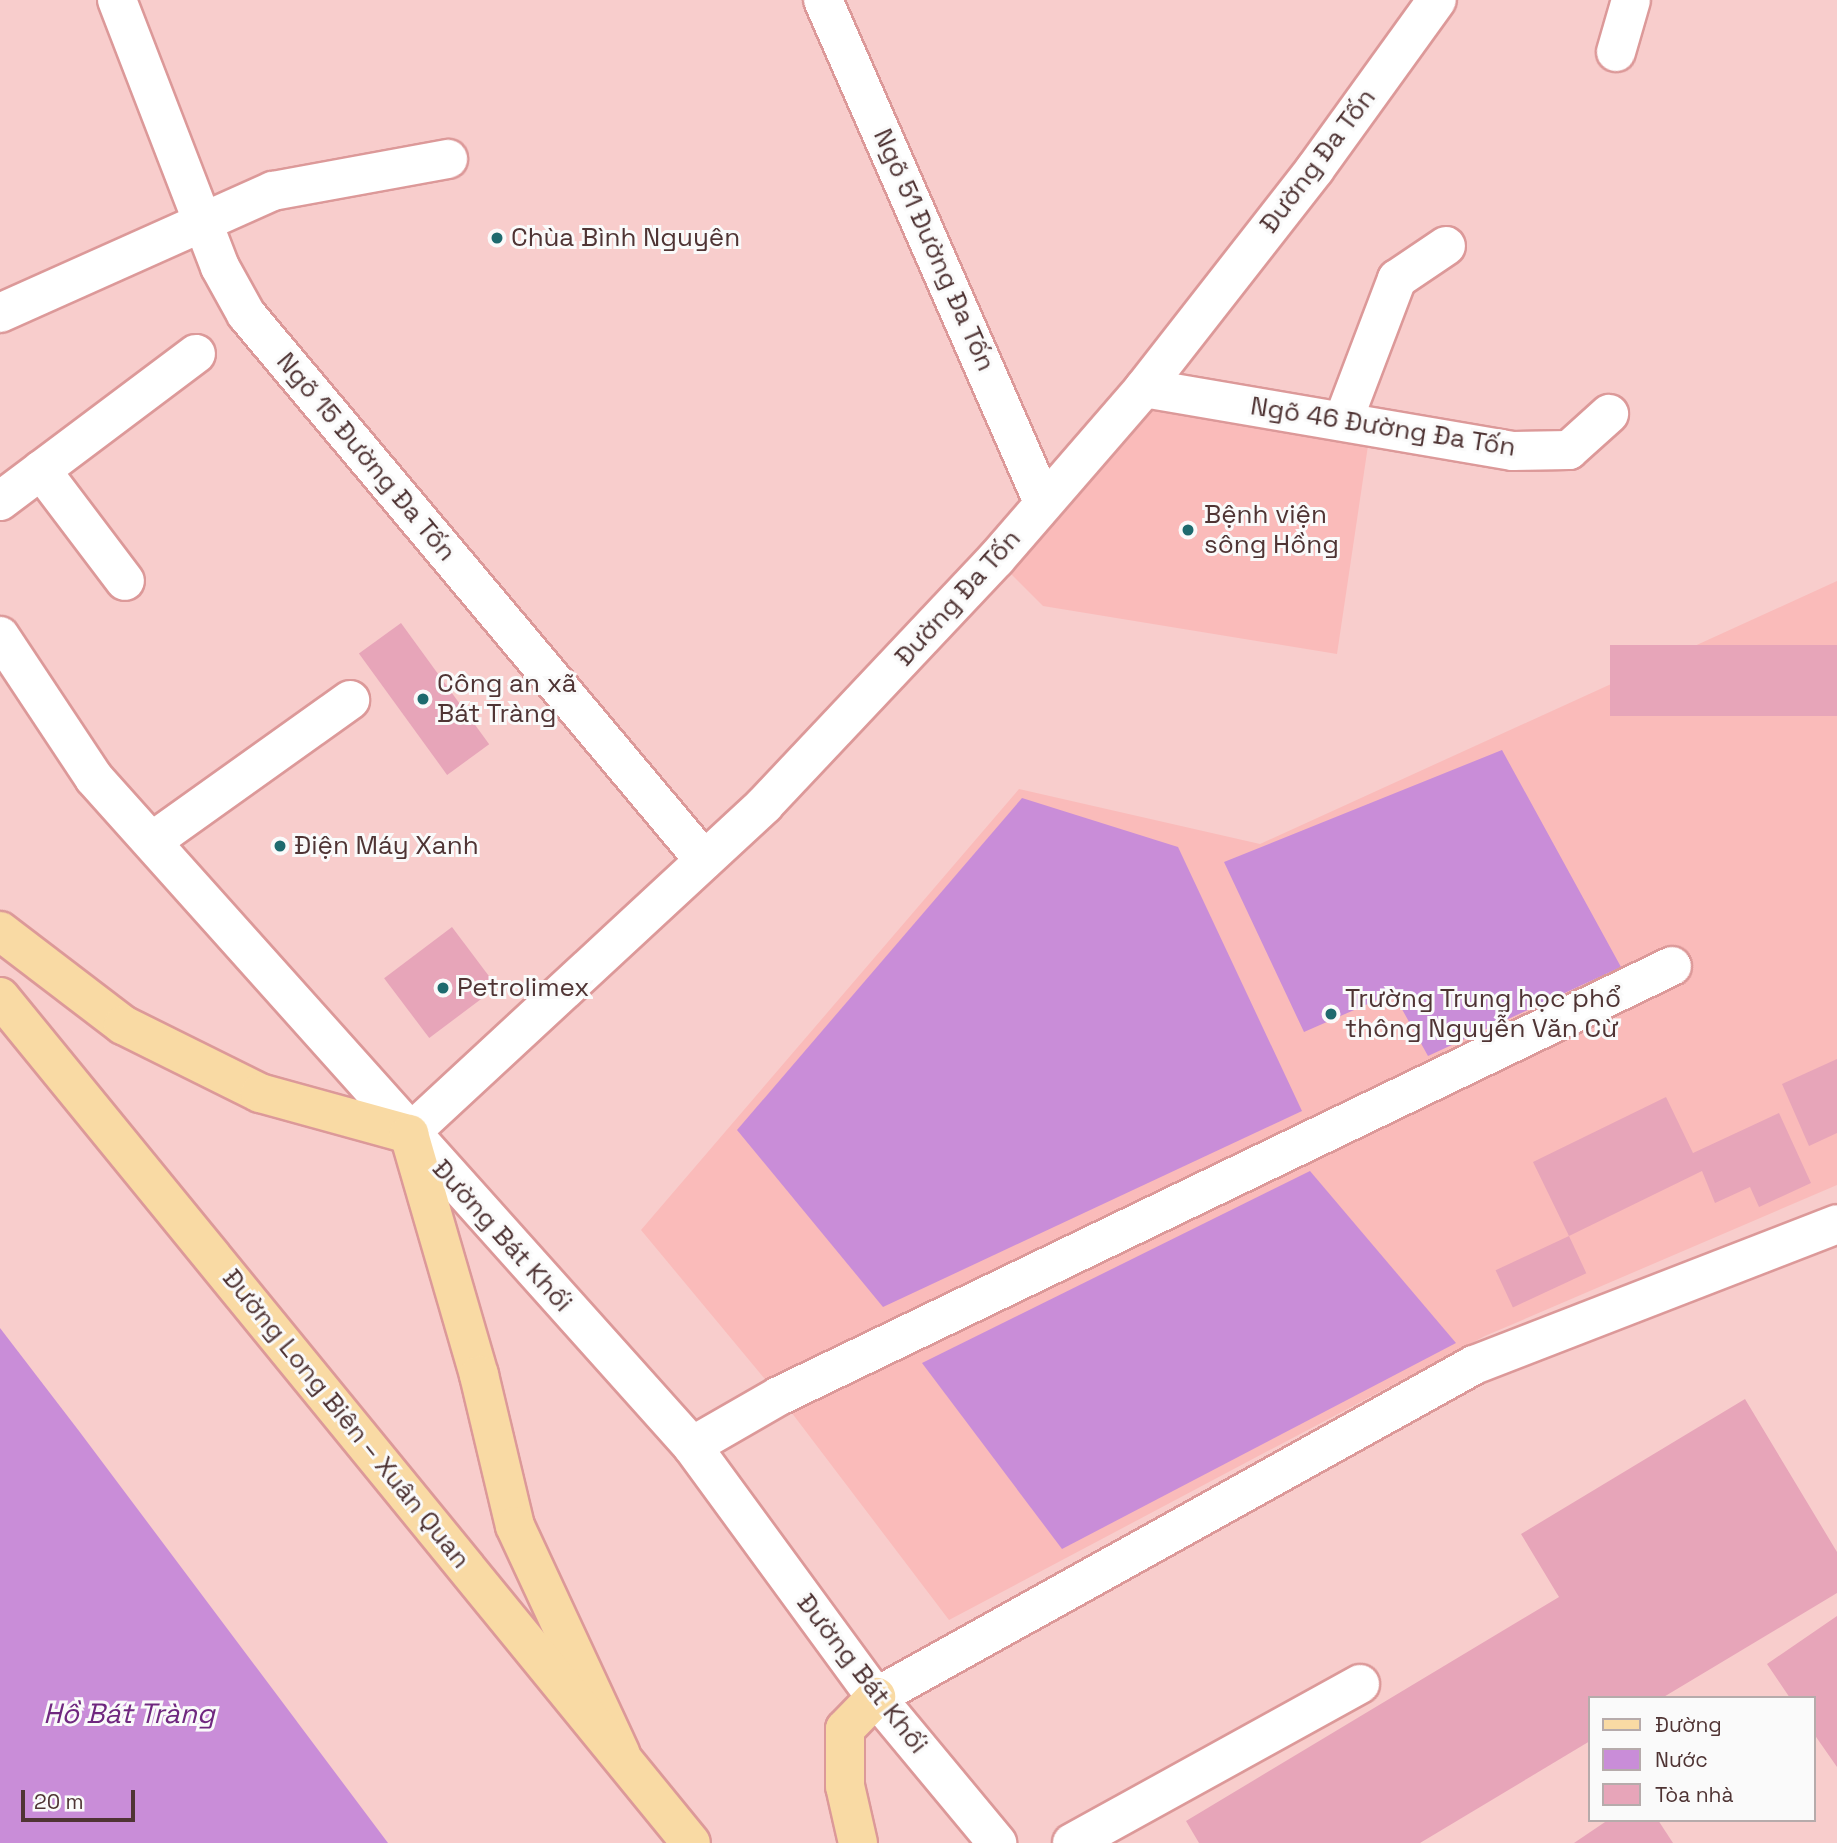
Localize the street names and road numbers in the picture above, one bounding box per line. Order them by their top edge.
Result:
street label: Đường Đa Tốn [1253,83,1383,239]
street label: Ngõ 51 Đường Đa Tốn [866,124,1002,376]
street label: Ngõ 15 Đường Đa Tốn [270,346,462,568]
street label: Ngõ 46 Đường Đa Tốn [1248,391,1518,463]
street label: Đường Đa Tốn [889,523,1027,673]
street label: Đường Bát Khối [426,1154,578,1318]
street label: Đường Long Biên – Xuân Quan [215,1263,477,1575]
street label: Đường Bát Khối [790,1588,934,1760]

